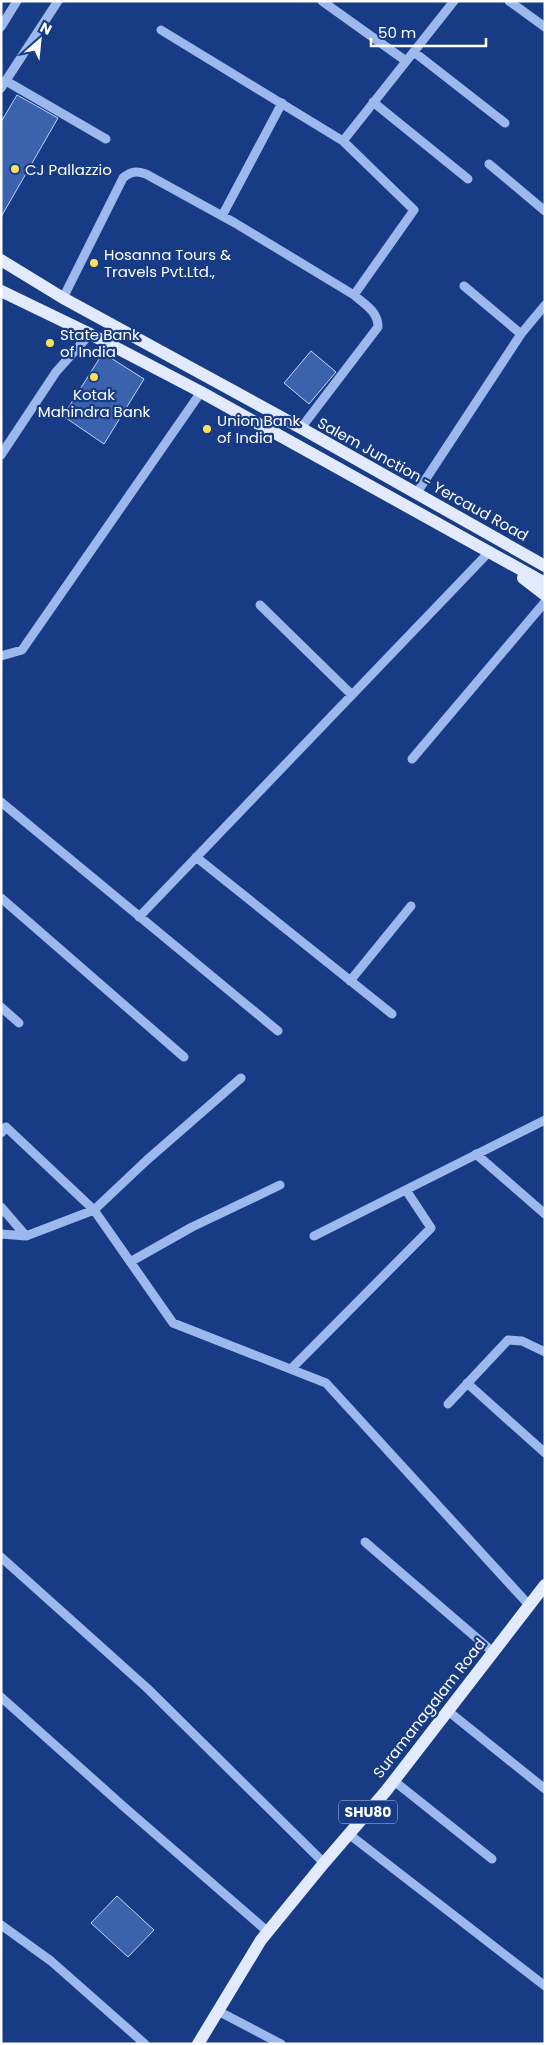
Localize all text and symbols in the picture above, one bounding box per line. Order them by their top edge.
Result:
north arrow [15,15,65,65]
scale bar [371,15,486,47]
text: N [37,17,55,40]
text: 50 m [378,22,416,43]
place label: CJ Pallazzio [25,159,112,180]
marker: CJ Pallazzio [9,163,21,175]
place label: Hosanna Tours & Travels Pvt.Ltd., [104,244,231,282]
marker: Hosanna Tours & Travels Pvt.Ltd., [88,257,100,269]
place label: State Bank of India [60,324,140,362]
marker: State Bank of India [44,337,56,349]
marker: Kotak Mahindra Bank [88,371,100,383]
place label: Kotak Mahindra Bank [38,384,151,422]
place label: Union Bank of India [217,410,301,448]
street label: Salem Junction - Yercaud Road [314,412,532,546]
marker: Union Bank of India [201,423,213,435]
street label: Suramanagalam Road [368,1634,490,1782]
road number: SHU80 [339,1800,397,1824]

